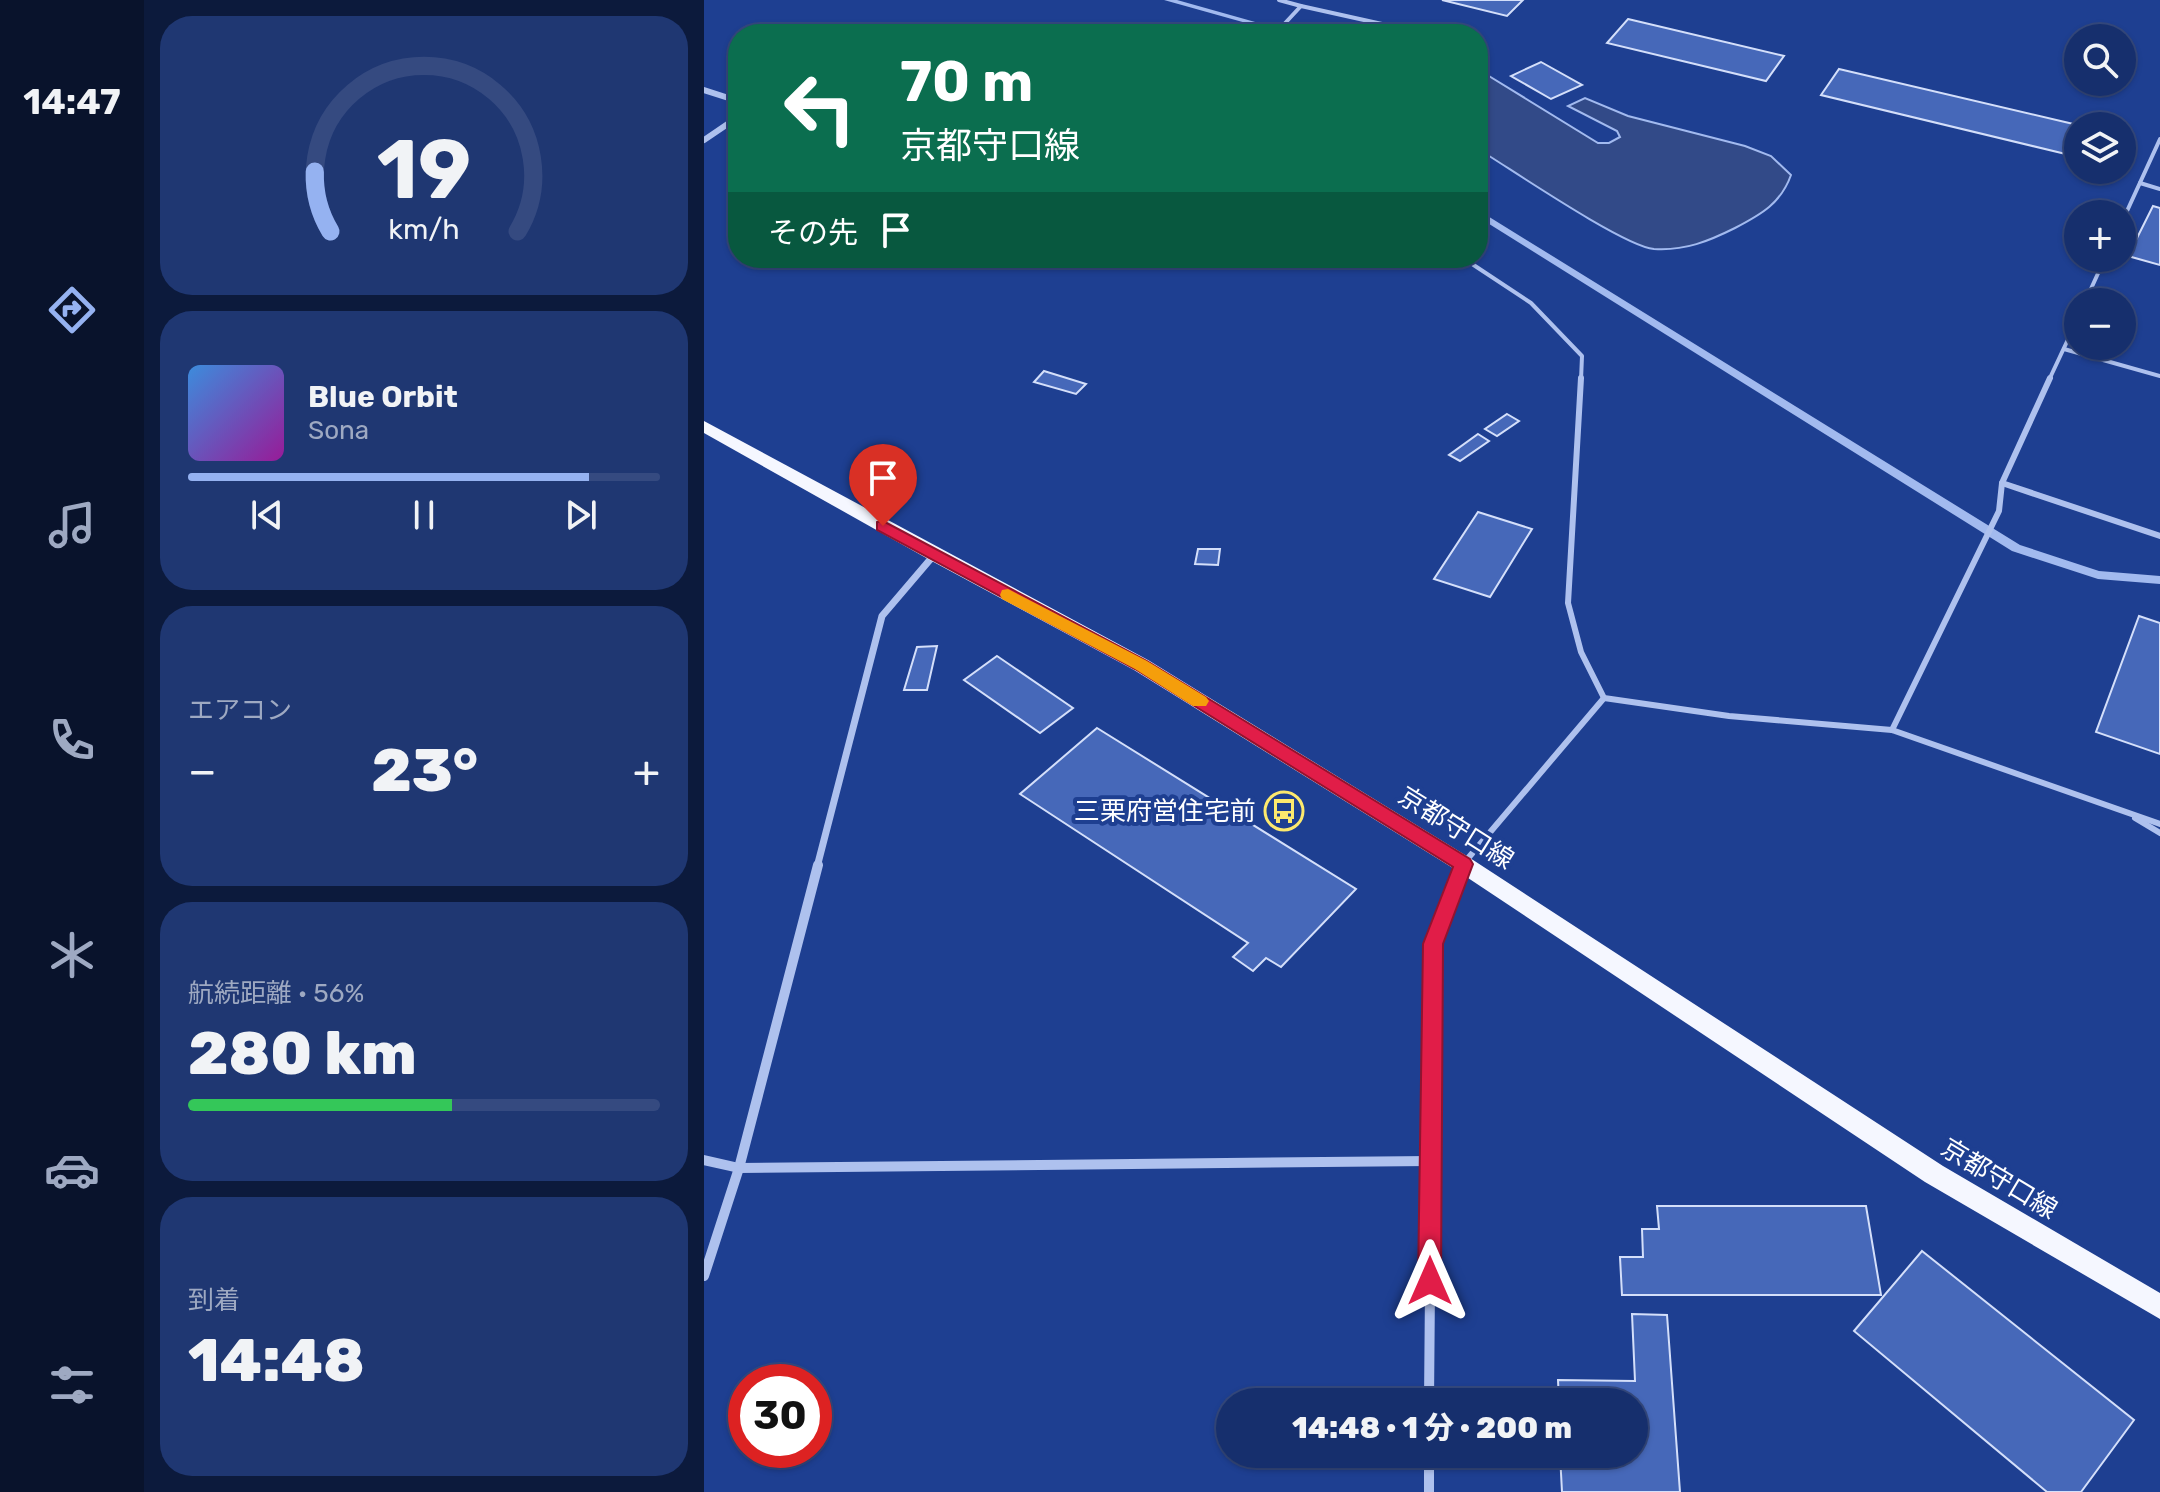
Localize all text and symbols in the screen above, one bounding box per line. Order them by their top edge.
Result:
map controls [2064,24,2136,360]
button: search [2064,24,2136,96]
text: 70 m [900,49,1033,115]
icon: left [768,56,872,160]
text: 14:47 [23,80,121,123]
button: layers [2064,112,2136,184]
text: 19 [377,119,471,218]
text: 京都守口線 [900,124,1080,167]
button: + [2064,200,2136,272]
icon: arrive [874,208,918,252]
text: km/h [388,212,460,246]
text: その先 [768,215,858,251]
icon: directions [44,282,100,338]
button: − [2064,288,2136,360]
text: Blue Orbit [308,379,458,415]
text: Sona [308,415,369,446]
pin [849,444,917,526]
icon: arrive [861,456,905,500]
icon: previous [245,493,289,537]
icon: pause [402,493,446,537]
icon: next [559,493,603,537]
icon: music [44,497,100,553]
text: エアコン [188,695,292,726]
icon: phone [44,712,100,768]
text: 23° [371,735,478,806]
text: − [188,745,217,797]
text: + [633,745,660,797]
street label: 京都守口線 [1393,780,1519,876]
bus stop icon: 三栗府営住宅前 [1263,790,1305,832]
place label: 三栗府営住宅前 [1074,796,1256,827]
icon: climate [44,927,100,983]
text: 航続距離 · 56% [188,978,364,1009]
text: 280 km [188,1018,417,1089]
street label: 京都守口線 [1935,1132,2063,1226]
icon: car [44,1142,100,1198]
position arrow [1388,1239,1472,1323]
text: 到着 [188,1285,240,1316]
text: 14:48 [188,1325,365,1396]
icon: filters [44,1357,100,1413]
speed limit sign: 30 [728,1364,832,1468]
text: 14:48 · 1 分 · 200 m [1292,1410,1572,1446]

